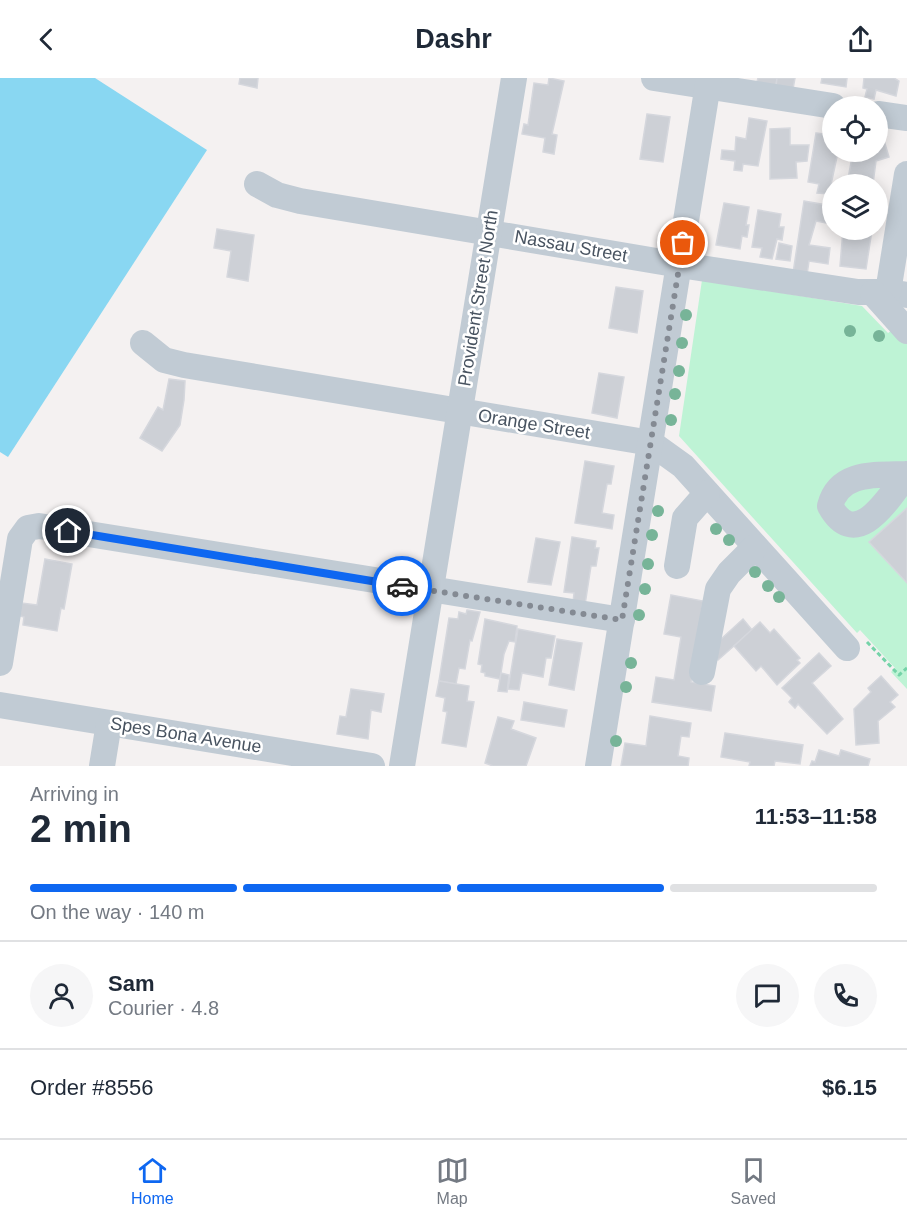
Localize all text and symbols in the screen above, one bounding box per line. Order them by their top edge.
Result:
icon: back [30,23,63,56]
icon: share [844,23,877,56]
text: Dashr [415,24,492,54]
map controls [822,96,888,240]
button: locate [822,96,888,162]
button: layers [822,174,888,240]
street label: Provident Street North [454,208,502,388]
pin [657,217,708,268]
street label: Nassau Street [513,226,629,266]
icon: bag [666,226,699,259]
street label: Orange Street [477,405,591,443]
pin [42,505,93,556]
icon: home [51,514,84,547]
courier [372,556,432,616]
icon: car [386,570,419,603]
street label: Spes Bona Avenue [109,713,263,757]
text: Arriving in [30,783,119,805]
text: 11:53–11:58 [755,804,877,829]
text: 2 min [30,807,132,850]
text: On the way · 140 m [30,901,205,923]
button: person [30,964,93,1027]
button: chat [736,964,799,1027]
button: phone [814,964,877,1027]
text: Sam [108,971,154,996]
text: Courier · 4.8 [108,997,219,1019]
text: Order #8556 [30,1075,154,1100]
text: $6.15 [822,1075,877,1100]
tab: Home [131,1154,174,1208]
tab: Map [436,1154,469,1208]
tab: Saved [731,1154,776,1208]

